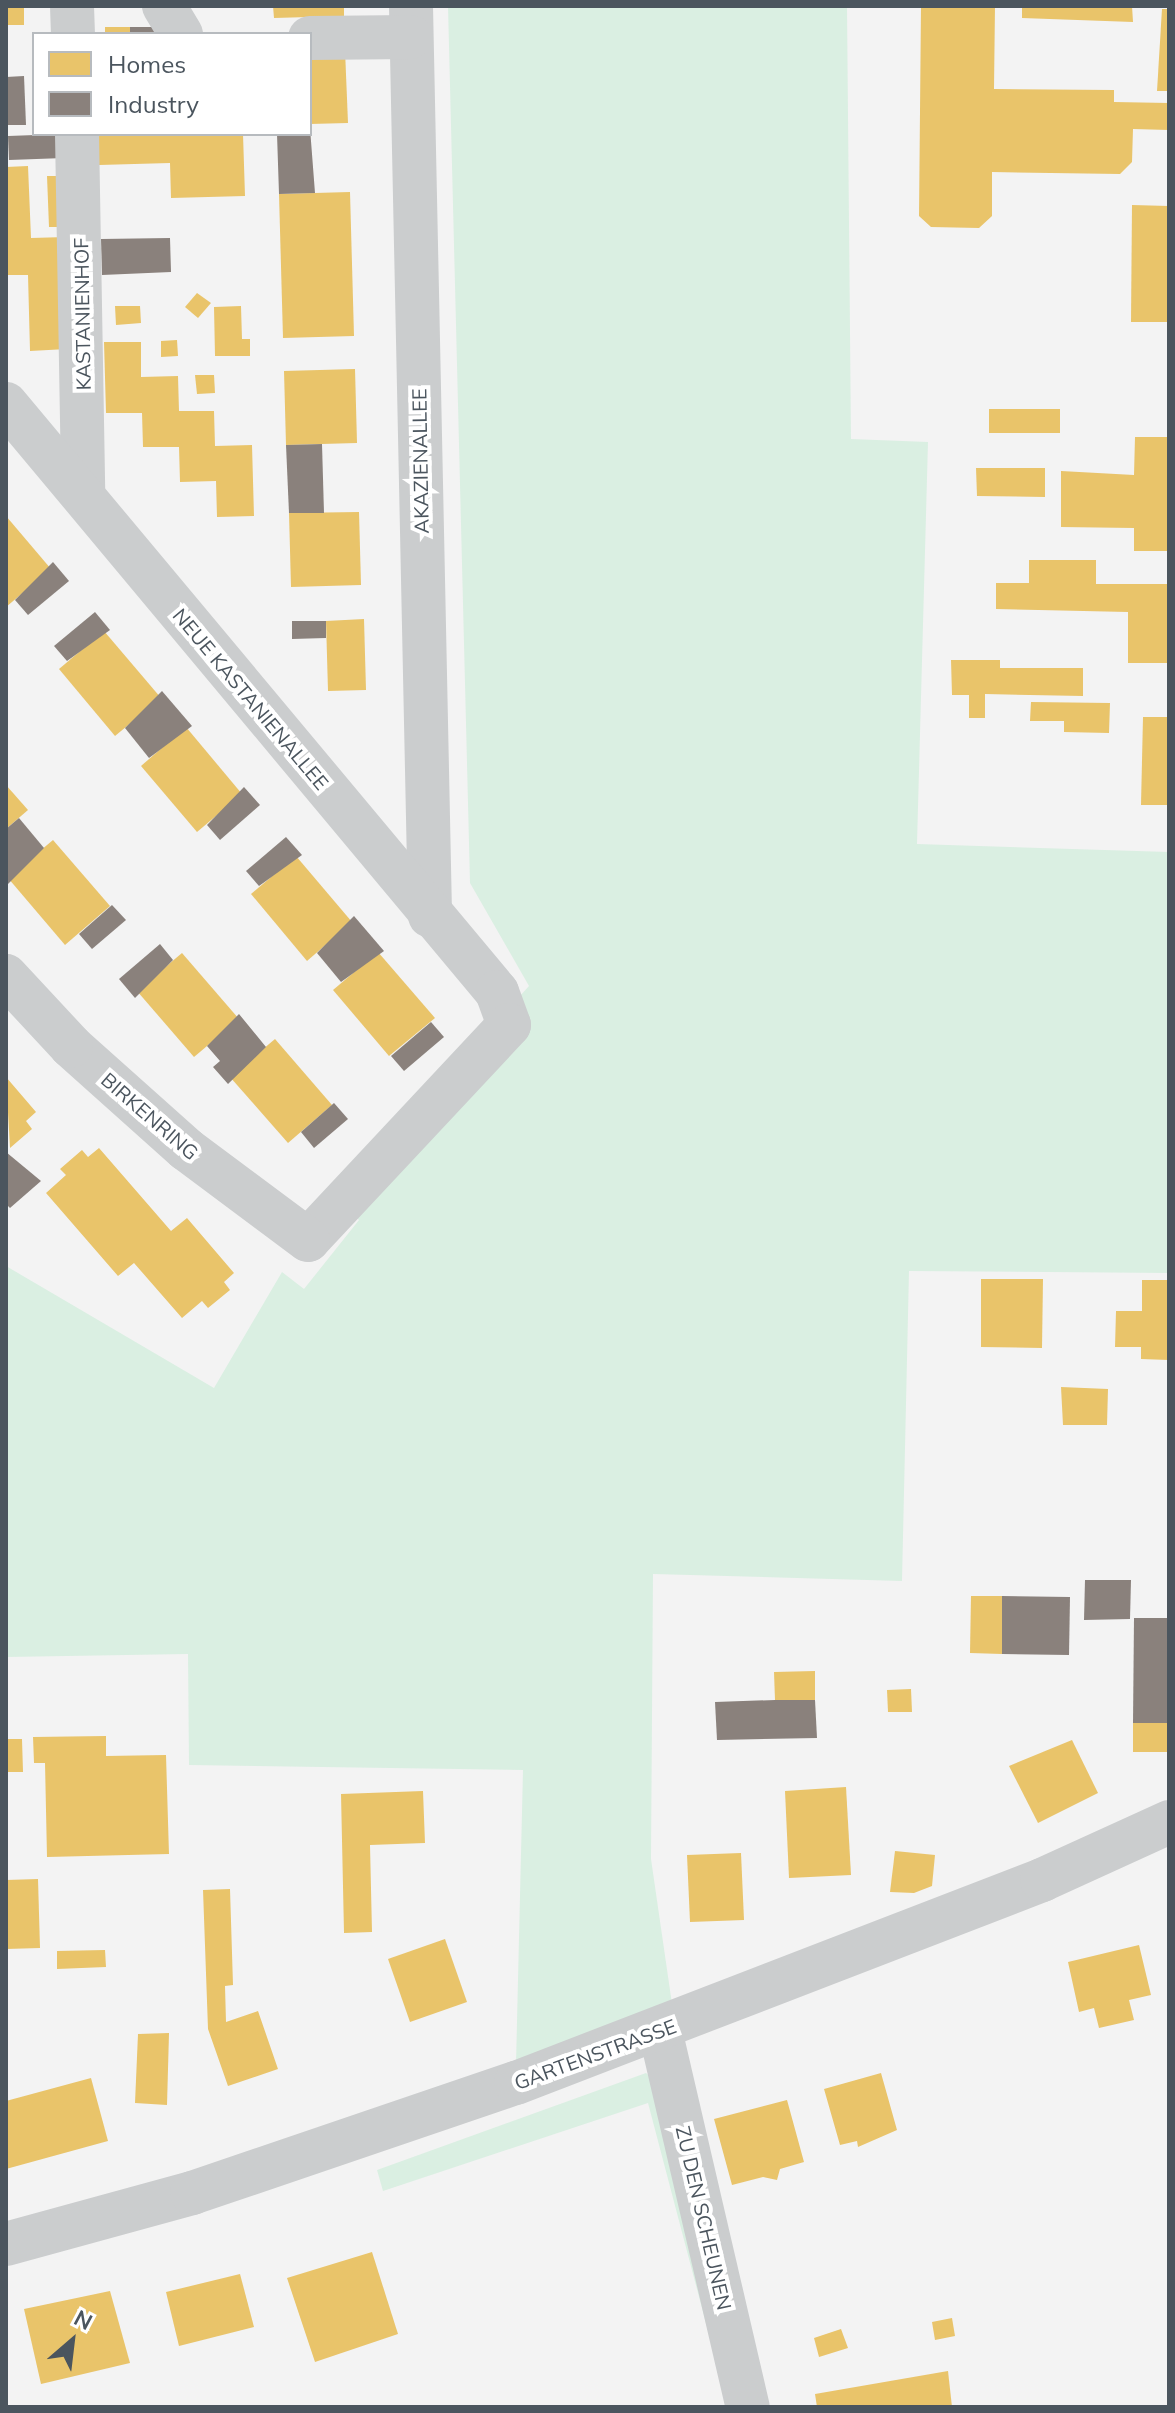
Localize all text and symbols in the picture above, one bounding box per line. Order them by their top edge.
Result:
legend [32,32,312,136]
text: Homes [108,49,186,79]
text: Industry [108,89,199,119]
street label: KASTANIENHOF [69,237,95,391]
street label: AKAZIENALLEE [407,388,433,534]
street label: NEUE KASTANIENALLEE [168,603,334,795]
street label: BIRKENRING [97,1067,203,1165]
street label: GARTENSTRASSE [511,2014,679,2094]
street label: ZU DEN SCHEUNEN [671,2124,737,2312]
north arrow [32,2301,112,2381]
text: N [69,2304,97,2336]

